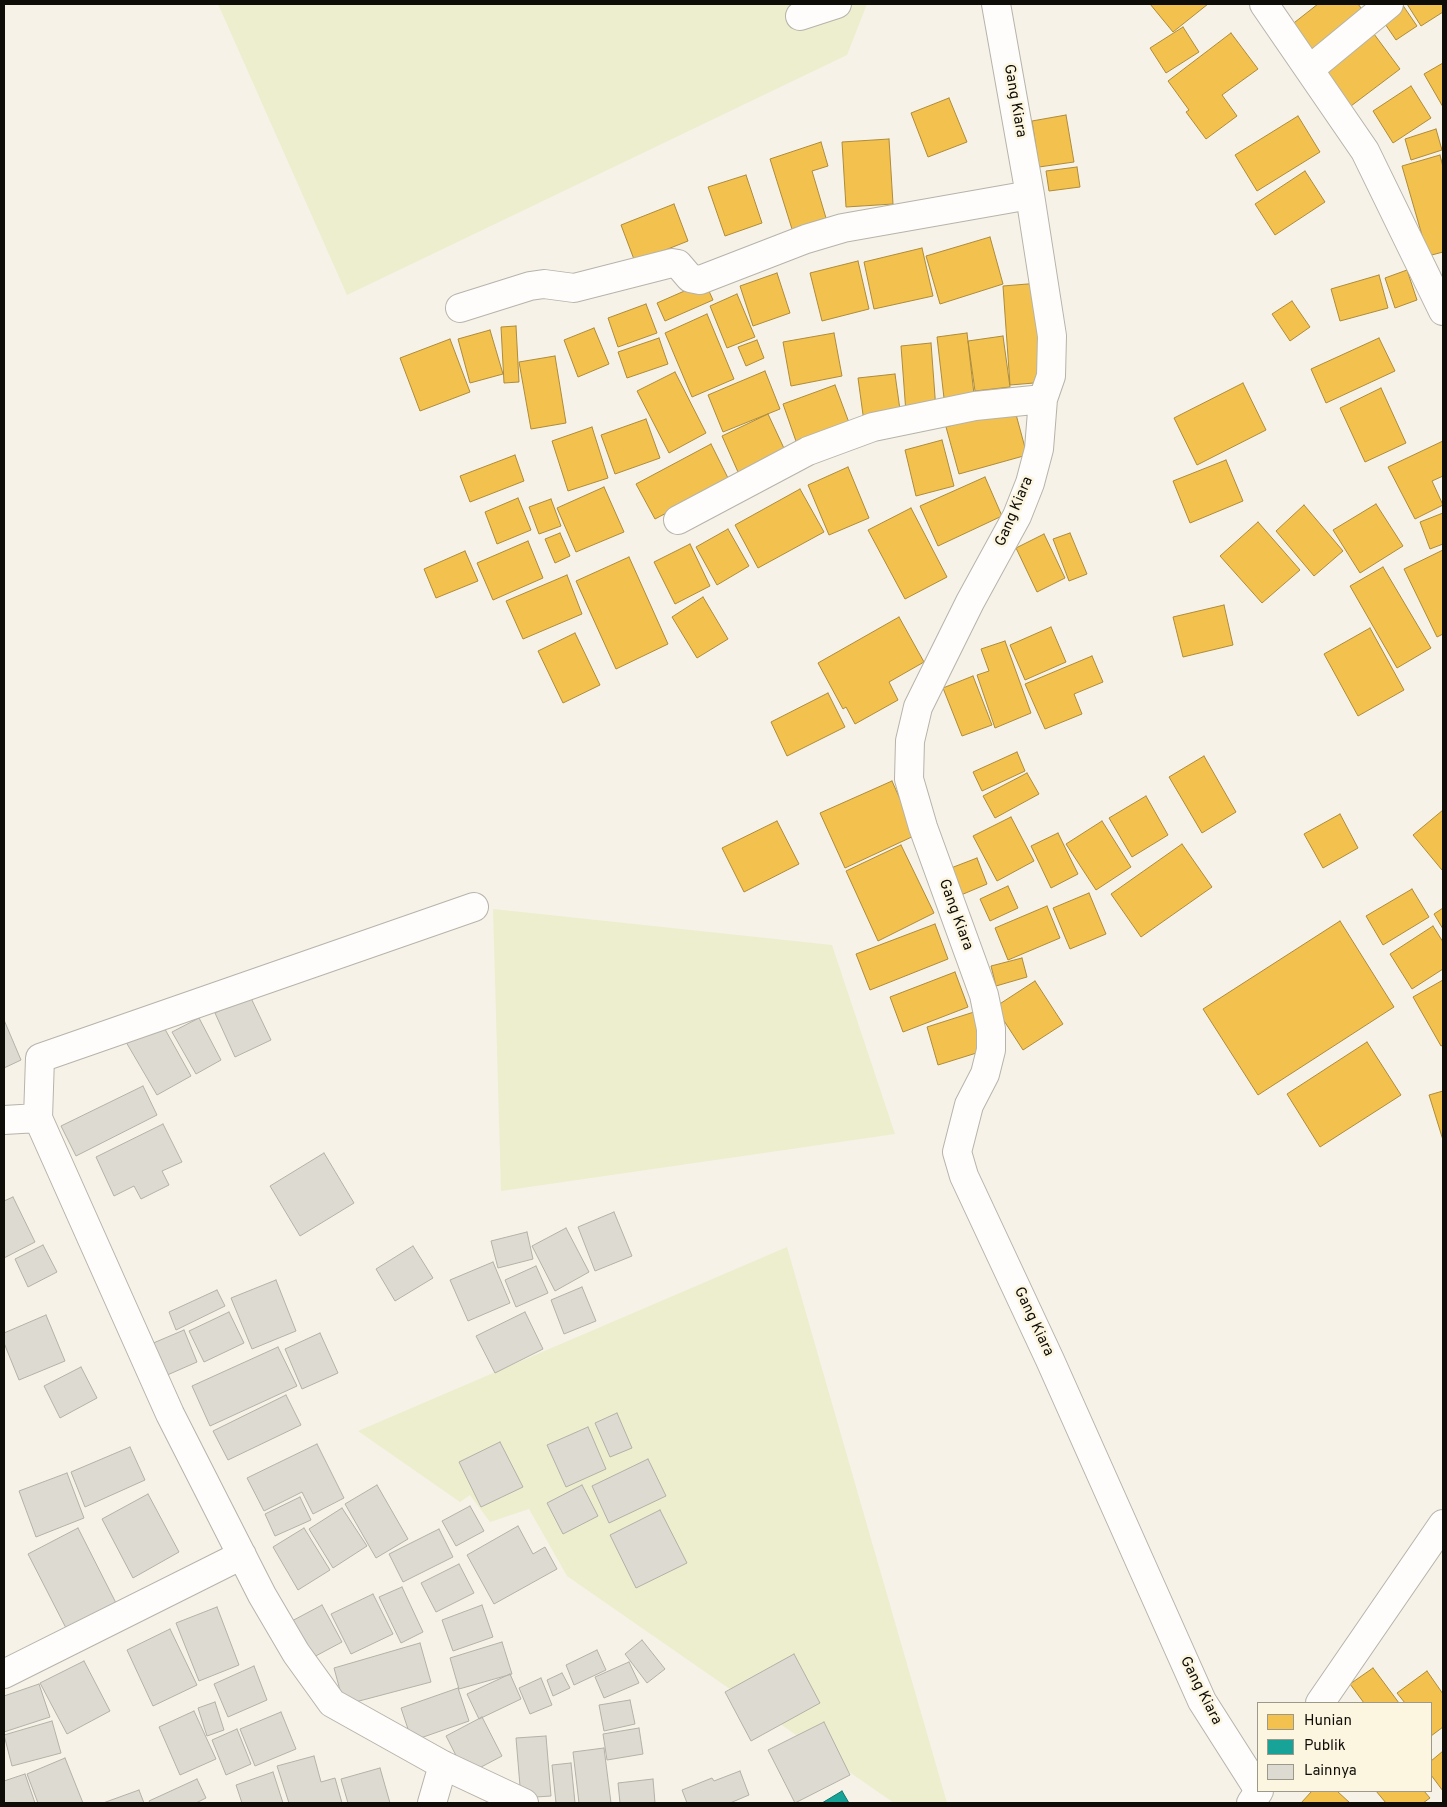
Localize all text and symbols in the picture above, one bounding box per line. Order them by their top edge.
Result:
street label: Gang Kiara [999,63,1029,139]
street label: Gang Kiara [992,474,1038,550]
street label: Gang Kiara [934,877,976,953]
street label: Gang Kiara [1009,1285,1057,1359]
street label: Gang Kiara [1175,1654,1225,1728]
legend [1257,1702,1432,1792]
text: Hunian [1304,1712,1352,1731]
text: Publik [1304,1737,1346,1756]
text: Lainnya [1304,1762,1357,1781]

